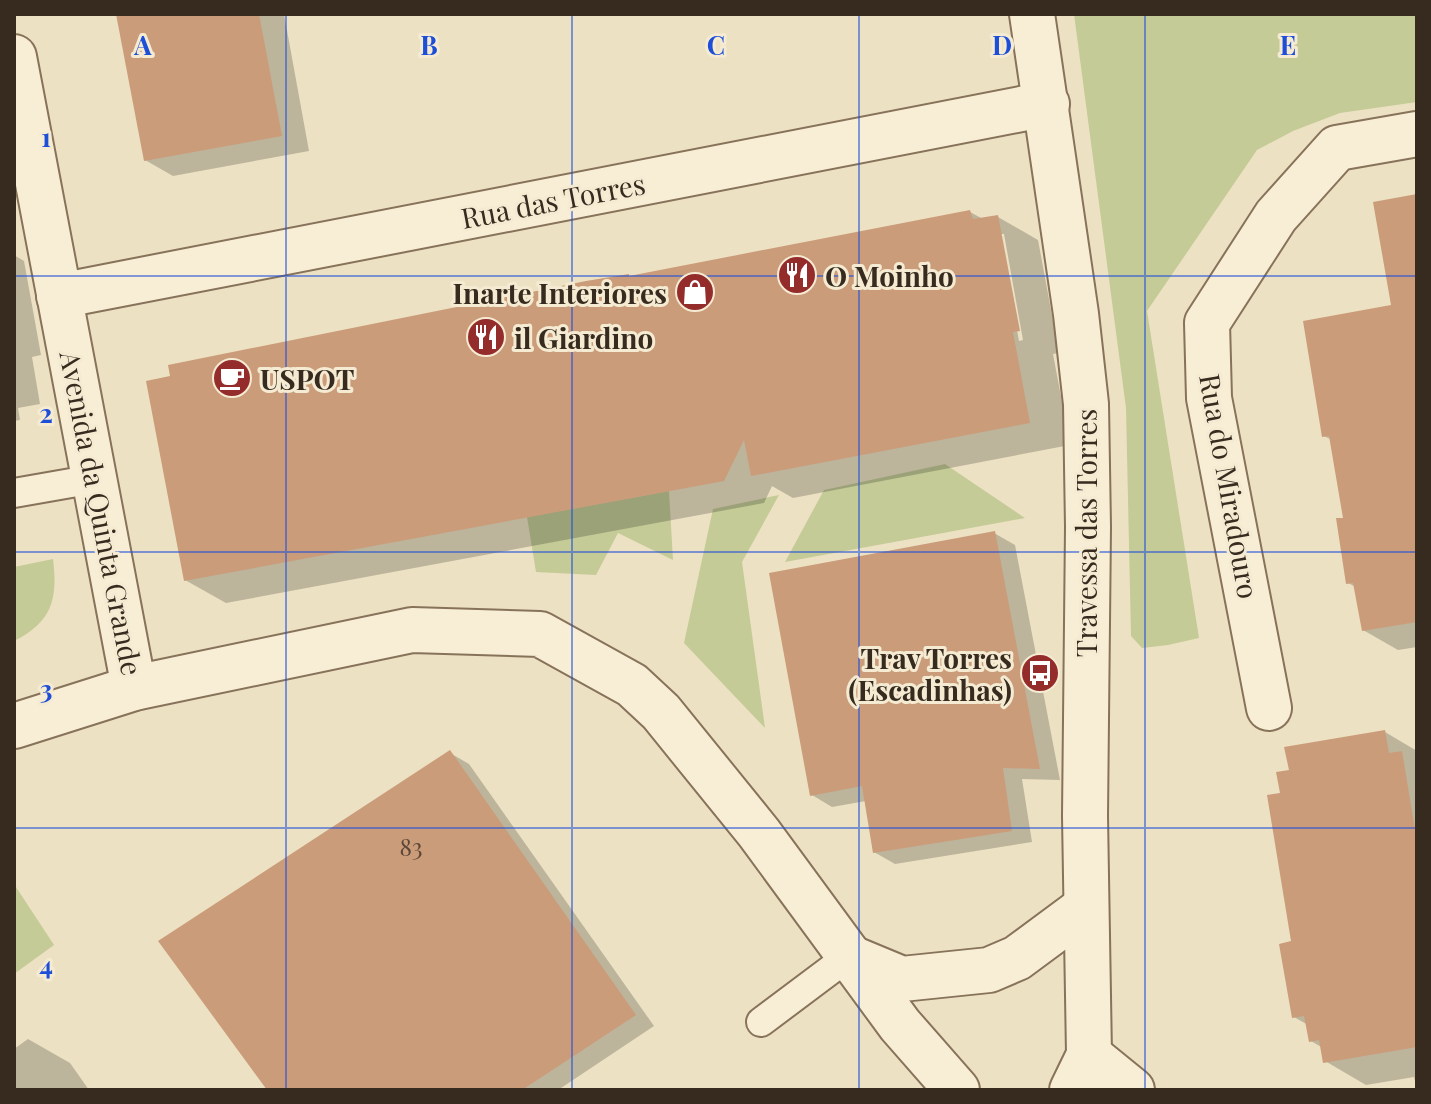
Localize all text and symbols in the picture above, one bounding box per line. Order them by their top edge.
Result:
text: A [133,27,152,62]
text: B [420,27,438,62]
text: C [707,27,725,62]
text: D [992,27,1012,62]
text: E [1280,27,1296,62]
text: 1 [41,119,51,154]
street label: Rua das Torres [458,164,648,236]
restaurant icon: O Moinho [776,254,818,296]
place label: O Moinho [825,257,954,294]
shop icon: Inarte Interiores [674,271,716,313]
place label: Inarte Interiores [452,274,667,311]
restaurant icon: il Giardino [465,316,507,358]
place label: il Giardino [514,319,653,356]
street label: Avenida da Quinta Grande [52,347,152,678]
cafe icon: USPOT [211,357,253,399]
place label: USPOT [260,360,355,397]
street label: Rua do Miradouro [1192,371,1268,601]
text: 2 [39,395,53,430]
street label: Travessa das Torres [1067,409,1104,657]
place label: Trav Torres (Escadinhas) [848,639,1012,708]
bus stop icon: Trav Torres (Escadinhas) [1019,652,1061,694]
text: 3 [40,671,52,706]
house number: 83 [399,830,423,862]
text: 4 [39,947,53,982]

